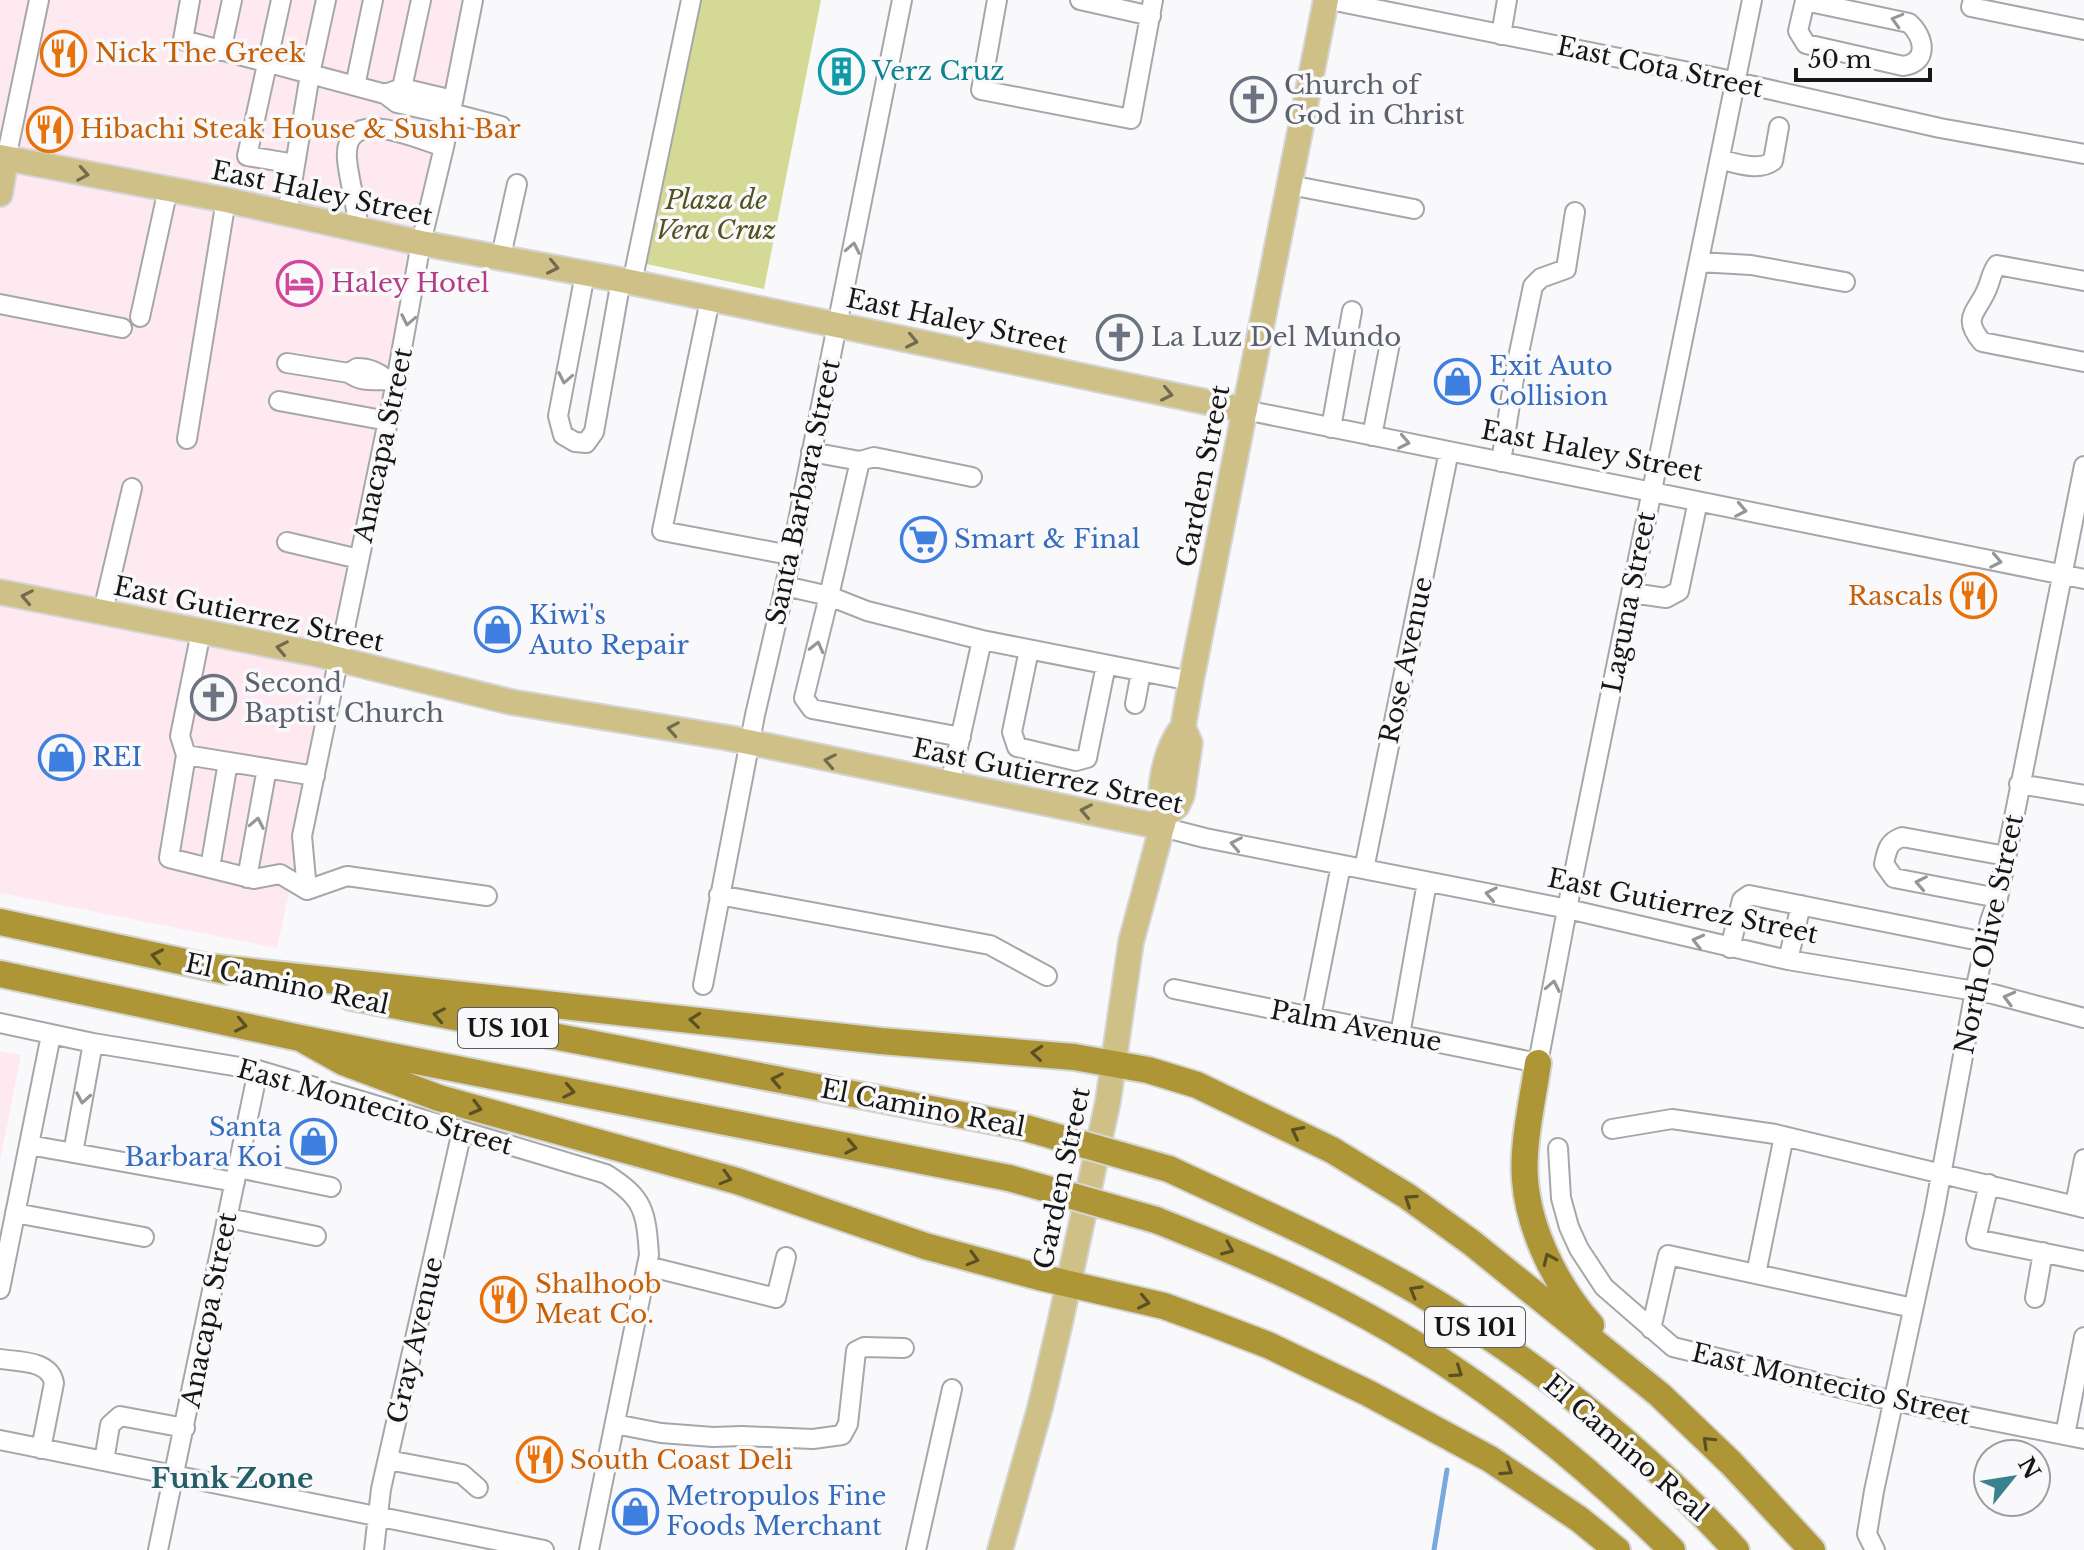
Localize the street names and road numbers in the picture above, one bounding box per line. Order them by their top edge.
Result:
street label: East Cota Street [1554,30,1766,104]
street label: East Haley Street [208,154,436,232]
street label: East Haley Street [843,282,1071,360]
street label: Anacapa Street [347,345,419,546]
street label: Santa Barbara Street [759,356,847,628]
street label: Garden Street [1170,382,1236,570]
street label: East Haley Street [1478,414,1706,488]
street label: Laguna Street [1596,508,1662,695]
street label: East Gutierrez Street [111,570,387,658]
street label: Rose Avenue [1373,574,1439,746]
street label: East Gutierrez Street [910,732,1186,820]
street label: North Olive Street [1948,811,2030,1057]
street label: East Gutierrez Street [1545,862,1821,950]
street label: El Camino Real [182,947,392,1021]
street label: Palm Avenue [1268,994,1444,1058]
road number: US 101 [458,1008,558,1048]
street label: East Montecito Street [234,1052,517,1162]
street label: El Camino Real [818,1073,1028,1143]
street label: Garden Street [1027,1084,1097,1272]
street label: Anacapa Street [174,1210,244,1411]
street label: Gray Avenue [380,1254,450,1426]
road number: US 101 [1425,1307,1525,1347]
street label: East Montecito Street [1689,1336,1974,1432]
street label: El Camino Real [1537,1368,1715,1528]

